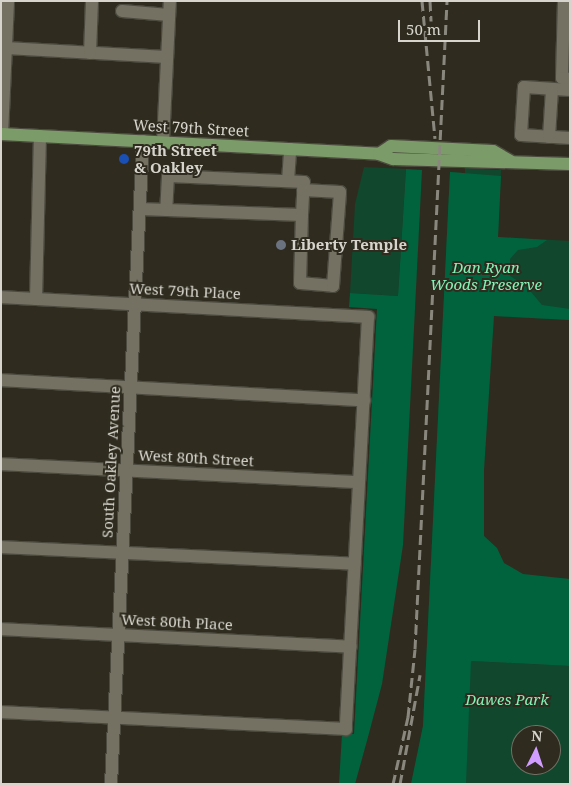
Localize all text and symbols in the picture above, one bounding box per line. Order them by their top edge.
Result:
scale bar [401,10,484,42]
text: 50 m [406,19,441,39]
street label: West 79th Street [133,116,249,140]
place label: 79th Street & Oakley [134,141,217,176]
marker: 79th Street & Oakley [118,153,130,165]
place label: Liberty Temple [291,236,407,254]
marker: Liberty Temple [275,239,287,251]
park label: Dan Ryan Woods Preserve [430,258,542,293]
street label: West 79th Place [129,279,241,303]
street label: South Oakley Avenue [98,386,124,538]
street label: West 80th Street [138,446,254,470]
street label: West 80th Place [121,610,233,634]
park label: Dawes Park [465,691,549,709]
north arrow [511,725,561,775]
text: N [531,726,543,745]

